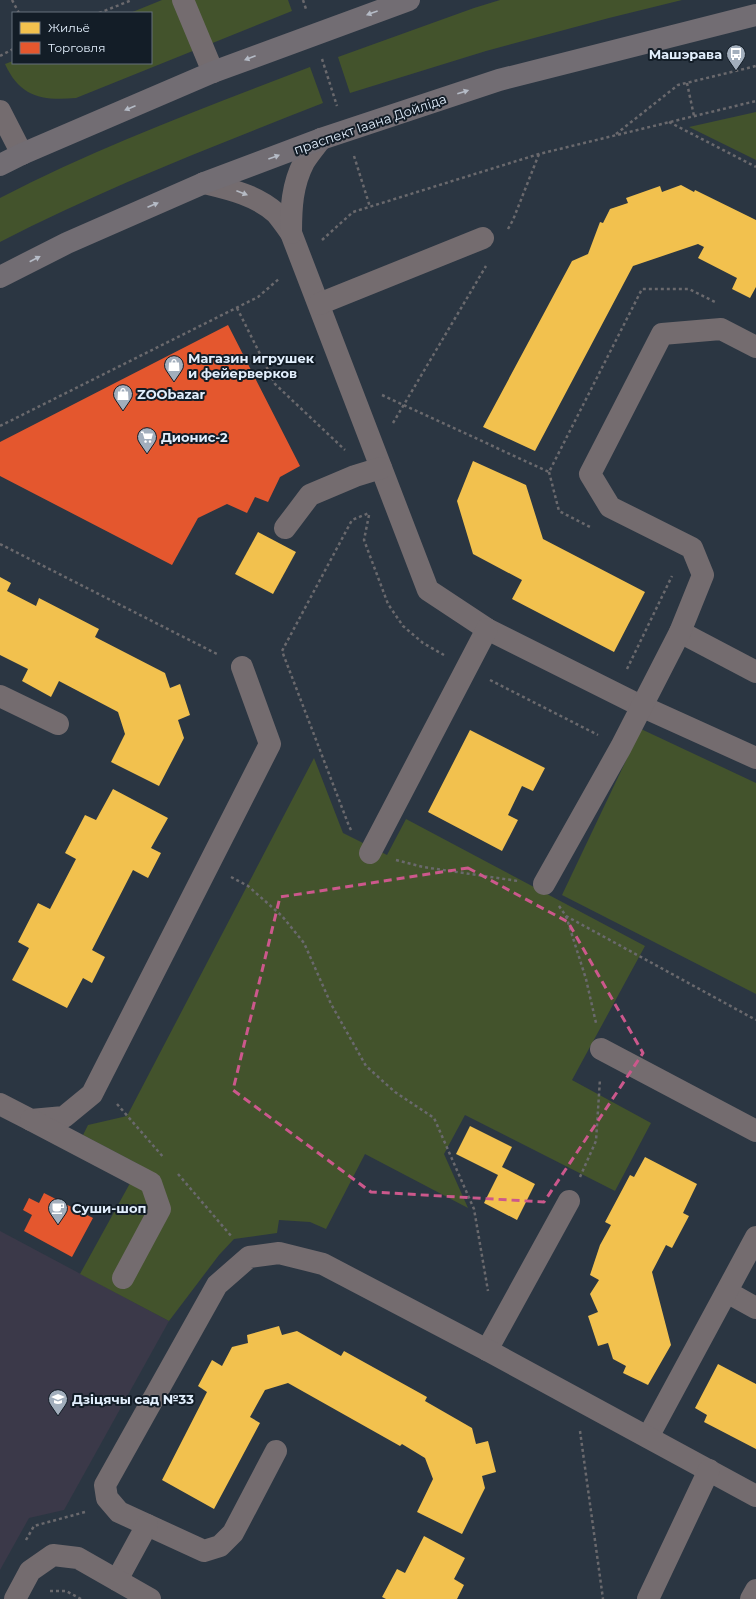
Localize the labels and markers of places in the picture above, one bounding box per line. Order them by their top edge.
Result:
bus stop icon: Машэрава [725,43,747,71]
place label: Машэрава [649,46,722,62]
place label: Магазин игрушек и фейерверков [188,350,315,381]
shop icon: Магазин игрушек и фейерверков [163,354,185,382]
shop icon: ZOObazar [112,383,134,411]
place label: ZOObazar [137,386,206,402]
supermarket icon: Дионис-2 [136,426,158,454]
place label: Дионис-2 [161,429,228,445]
cafe icon: Суши-шоп [47,1197,69,1225]
place label: Суши-шоп [72,1200,146,1216]
school or university icon: Дзіцячы сад №33 [47,1388,69,1416]
place label: Дзіцячы сад №33 [72,1391,194,1407]

